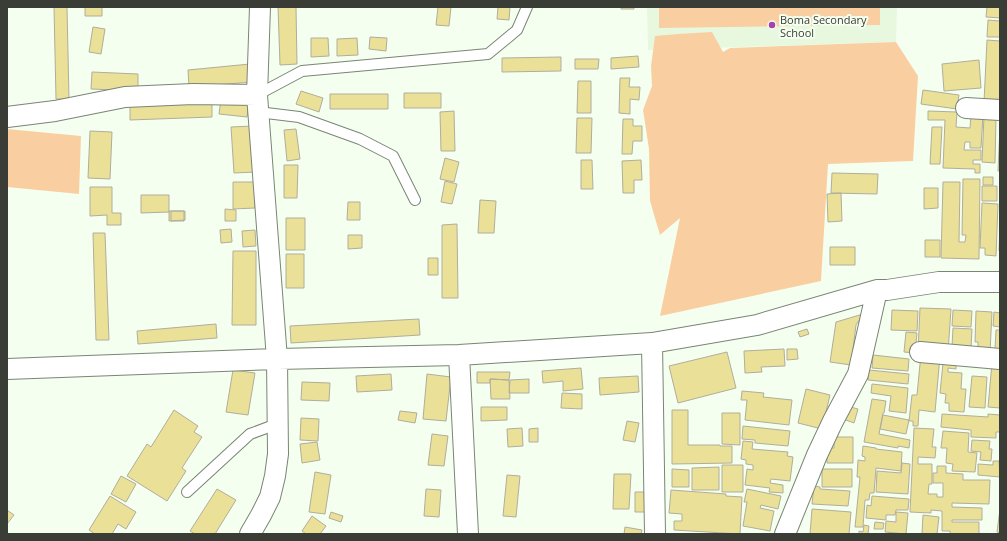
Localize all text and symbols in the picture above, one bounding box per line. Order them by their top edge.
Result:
place label: Boma Secondary School [780,12,867,40]
marker: Boma Secondary School [767,20,777,30]

